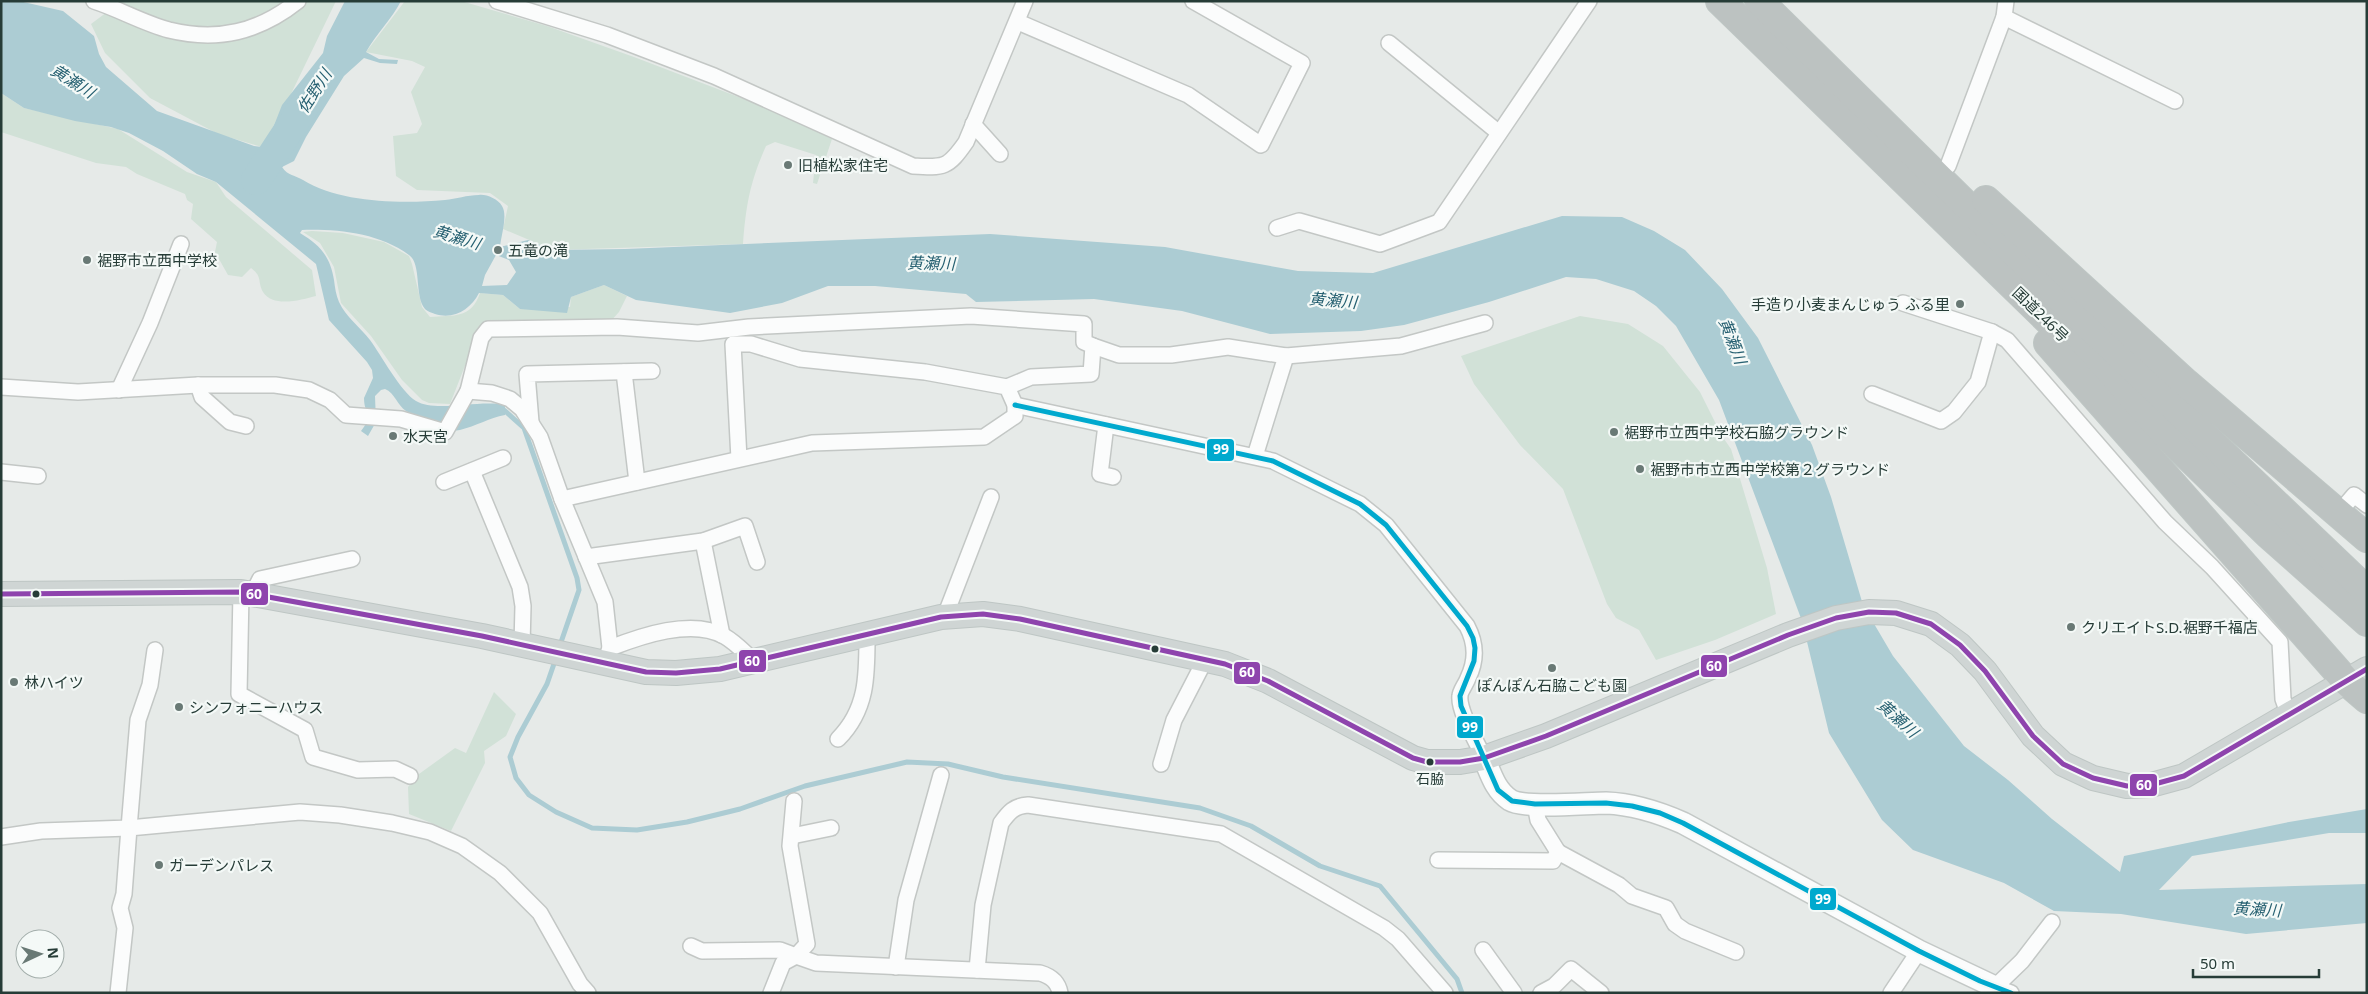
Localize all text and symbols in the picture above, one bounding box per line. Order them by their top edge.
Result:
water label: 黄瀬川 [47,59,101,104]
water label: 佐野川 [292,63,337,117]
place label: 旧植松家住宅 [798,155,888,175]
marker: 旧植松家住宅 [782,159,794,171]
water label: 黄瀬川 [431,219,485,255]
place label: 五竜の滝 [508,240,568,260]
marker: 五竜の滝 [492,244,504,256]
place label: 裾野市立西中学校 [97,250,217,270]
water label: 黄瀬川 [907,252,957,274]
marker: 裾野市立西中学校 [81,254,93,266]
street label: 国道246号 [2009,282,2073,346]
water label: 黄瀬川 [1308,287,1360,313]
place label: 手造り小麦まんじゅう ふる里 [1751,294,1950,314]
marker: 手造り小麦まんじゅう ふる里 [1954,298,1966,310]
water label: 黄瀬川 [1714,315,1753,369]
place label: 裾野市立西中学校石脇グラウンド [1624,422,1849,442]
place label: 水天宮 [403,426,448,446]
marker: 裾野市立西中学校石脇グラウンド [1608,426,1620,438]
marker: 水天宮 [387,430,399,442]
line badge: 99 [1206,438,1235,462]
text: 99 [1213,439,1229,458]
place label: 裾野市市立西中学校第２グラウンド [1650,459,1890,479]
marker: 裾野市市立西中学校第２グラウンド [1634,463,1646,475]
line badge: 60 [240,582,269,606]
text: 60 [246,584,262,603]
unlabelled marker [31,589,41,599]
place label: クリエイトS.D.裾野千福店 [2081,617,2258,637]
marker: クリエイトS.D.裾野千福店 [2065,621,2077,633]
unlabelled marker [1150,644,1160,654]
line badge: 60 [738,649,767,673]
text: 60 [744,651,760,670]
line badge: 60 [1700,654,1728,678]
text: 60 [1706,656,1722,675]
line badge: 60 [1233,661,1261,685]
text: 60 [1239,662,1255,681]
marker: ぽんぽん石脇こども園 [1546,662,1558,674]
place label: 林ハイツ [24,672,84,692]
place label: ぽんぽん石脇こども園 [1477,675,1627,695]
marker: 林ハイツ [8,676,20,688]
water label: 黄瀬川 [1873,694,1925,744]
place label: シンフォニーハウス [189,697,323,717]
marker: シンフォニーハウス [173,701,185,713]
line badge: 99 [1456,715,1484,739]
text: 99 [1462,717,1478,736]
marker: 石脇 [1425,757,1435,767]
place label: 石脇 [1416,769,1444,788]
line badge: 60 [2129,773,2158,797]
text: 60 [2136,775,2152,794]
place label: ガーデンパレス [169,855,274,875]
marker: ガーデンパレス [153,859,165,871]
line badge: 99 [1809,887,1837,911]
text: 99 [1815,889,1831,908]
water label: 黄瀬川 [2232,897,2284,921]
north arrow [15,929,65,979]
scale bar [2193,946,2319,978]
text: N [44,947,63,959]
text: 50 m [2200,953,2235,973]

